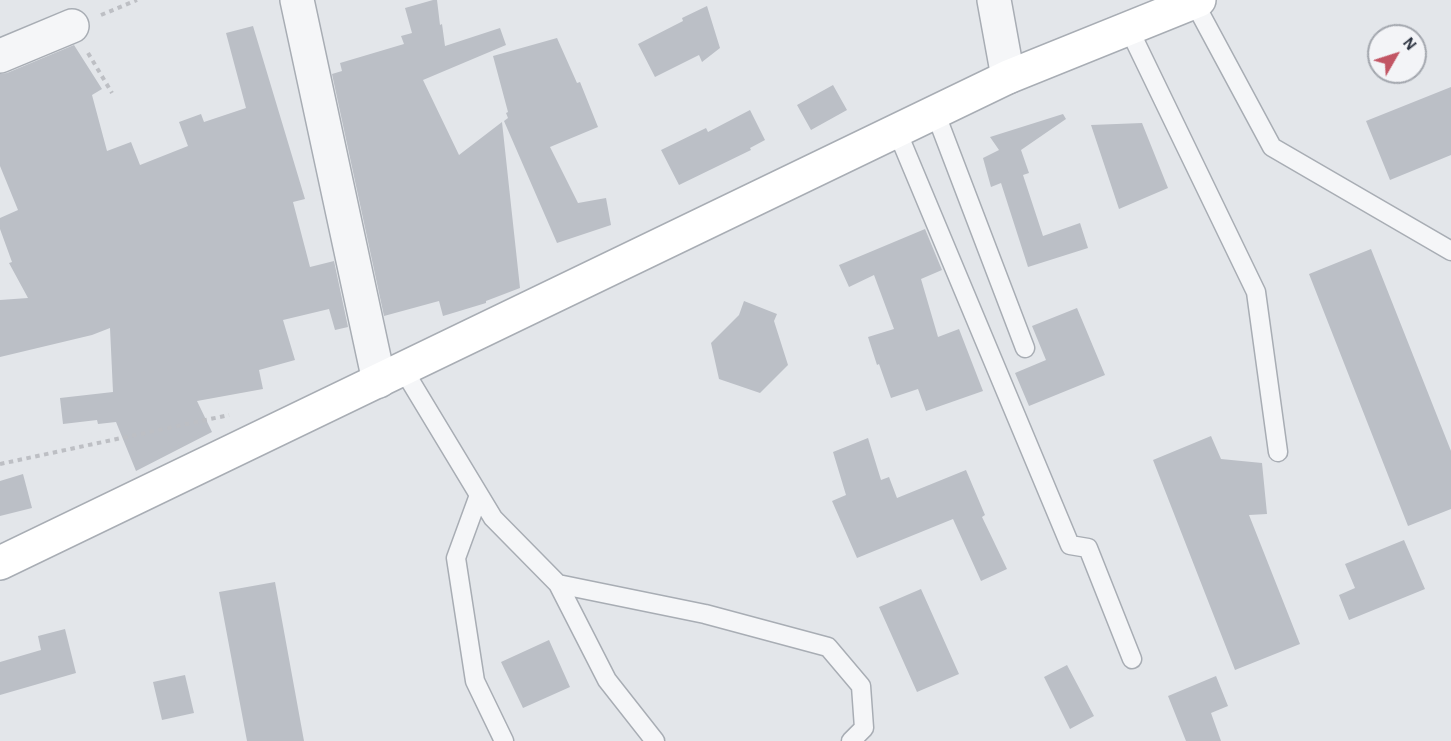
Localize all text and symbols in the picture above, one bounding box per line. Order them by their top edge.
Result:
north arrow [1367,24,1427,84]
text: N [1400,35,1419,53]

